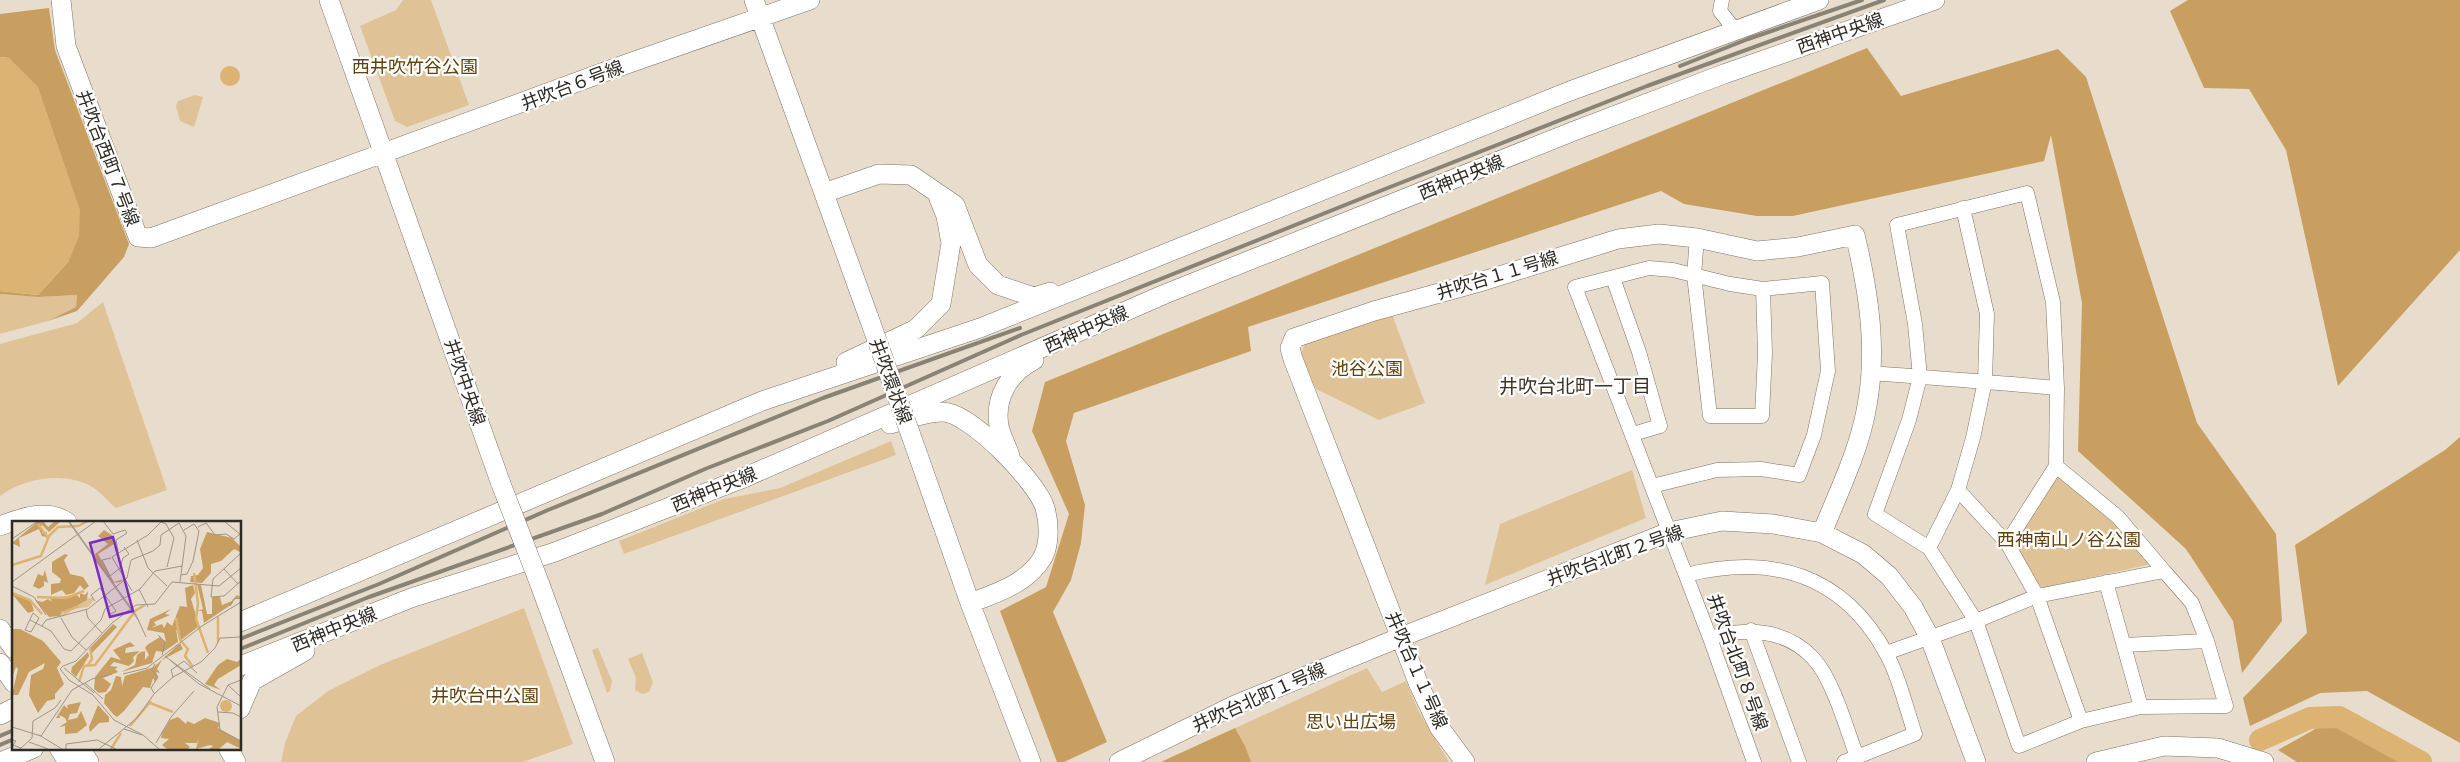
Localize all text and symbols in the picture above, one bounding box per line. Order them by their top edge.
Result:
street label: 西神中央線 [1794,8,1886,58]
park label: 西井吹竹谷公園 [352,56,478,77]
street label: 井吹台６号線 [518,56,626,114]
street label: 井吹台西町７号線 [72,87,144,229]
street label: 西神中央線 [1415,150,1507,204]
street label: 井吹台１１号線 [1434,247,1560,303]
street label: 西神中央線 [1041,301,1131,357]
street label: 井吹環状線 [866,335,916,427]
street label: 井吹中央線 [440,336,490,428]
park label: 池谷公園 [1331,358,1403,379]
district label: 井吹台北町一丁目 [1499,375,1651,397]
street label: 西神中央線 [668,462,760,516]
inset map [12,521,241,750]
street label: 井吹台北町２号線 [1544,521,1686,589]
park label: 西神南山ノ谷公園 [1997,529,2141,550]
street label: 井吹台北町８号線 [1704,591,1772,733]
street label: 西神中央線 [288,602,380,656]
street label: 井吹台１１号線 [1382,608,1452,732]
street label: 井吹台北町１号線 [1189,658,1329,736]
park label: 井吹台中公園 [431,685,539,706]
park label: 思い出広場 [1306,711,1396,732]

